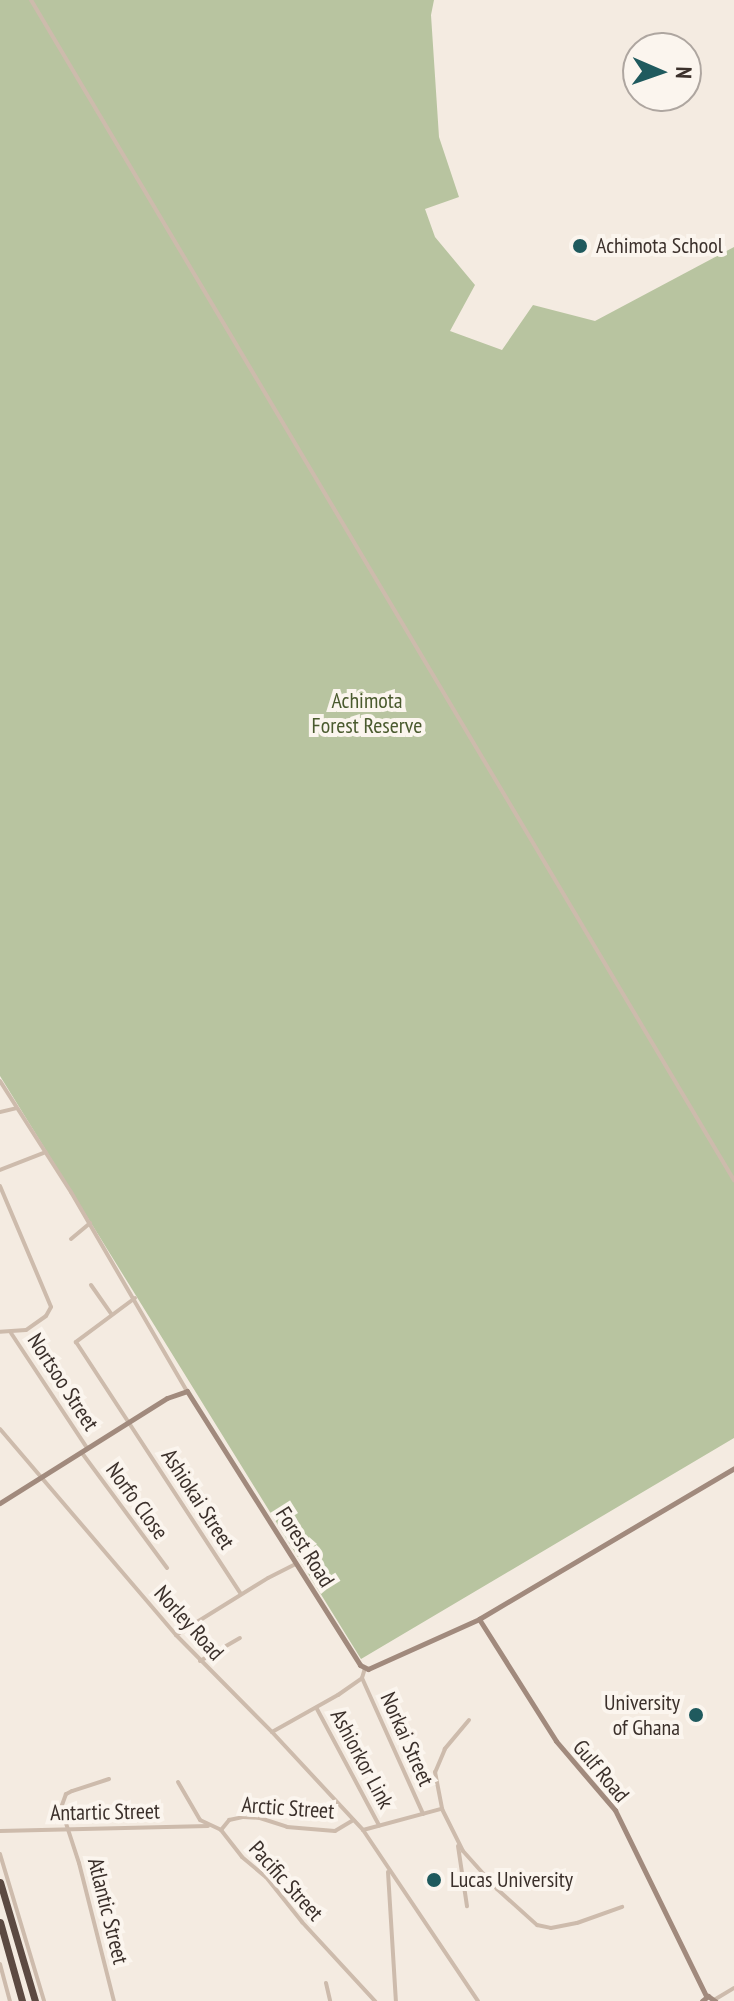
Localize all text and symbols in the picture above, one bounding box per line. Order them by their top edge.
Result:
north arrow [622,32,702,112]
text: N [670,66,698,79]
place label: Achimota School [596,233,723,259]
marker: Achimota School [571,237,589,255]
park label: Achimota Forest Reserve [312,687,422,738]
street label: Nortsoo Street [22,1328,104,1436]
street label: Ashiokai Street [156,1444,240,1554]
street label: Norfo Close [100,1458,174,1544]
street label: Forest Road [270,1502,340,1592]
street label: Norley Road [149,1580,229,1666]
street label: Norkai Street [375,1688,439,1790]
place label: University of Ghana [604,1689,680,1740]
street label: Ashiorkor Link [325,1705,399,1813]
marker: University of Ghana [687,1706,705,1724]
street label: Gulf Road [567,1734,635,1808]
street label: Arctic Street [241,1792,335,1824]
street label: Antartic Street [50,1798,160,1826]
street label: Pacific Street [243,1836,329,1926]
street label: Atlantic Street [82,1855,134,1967]
place label: Lucas University [450,1867,573,1893]
marker: Lucas University [425,1871,443,1889]

